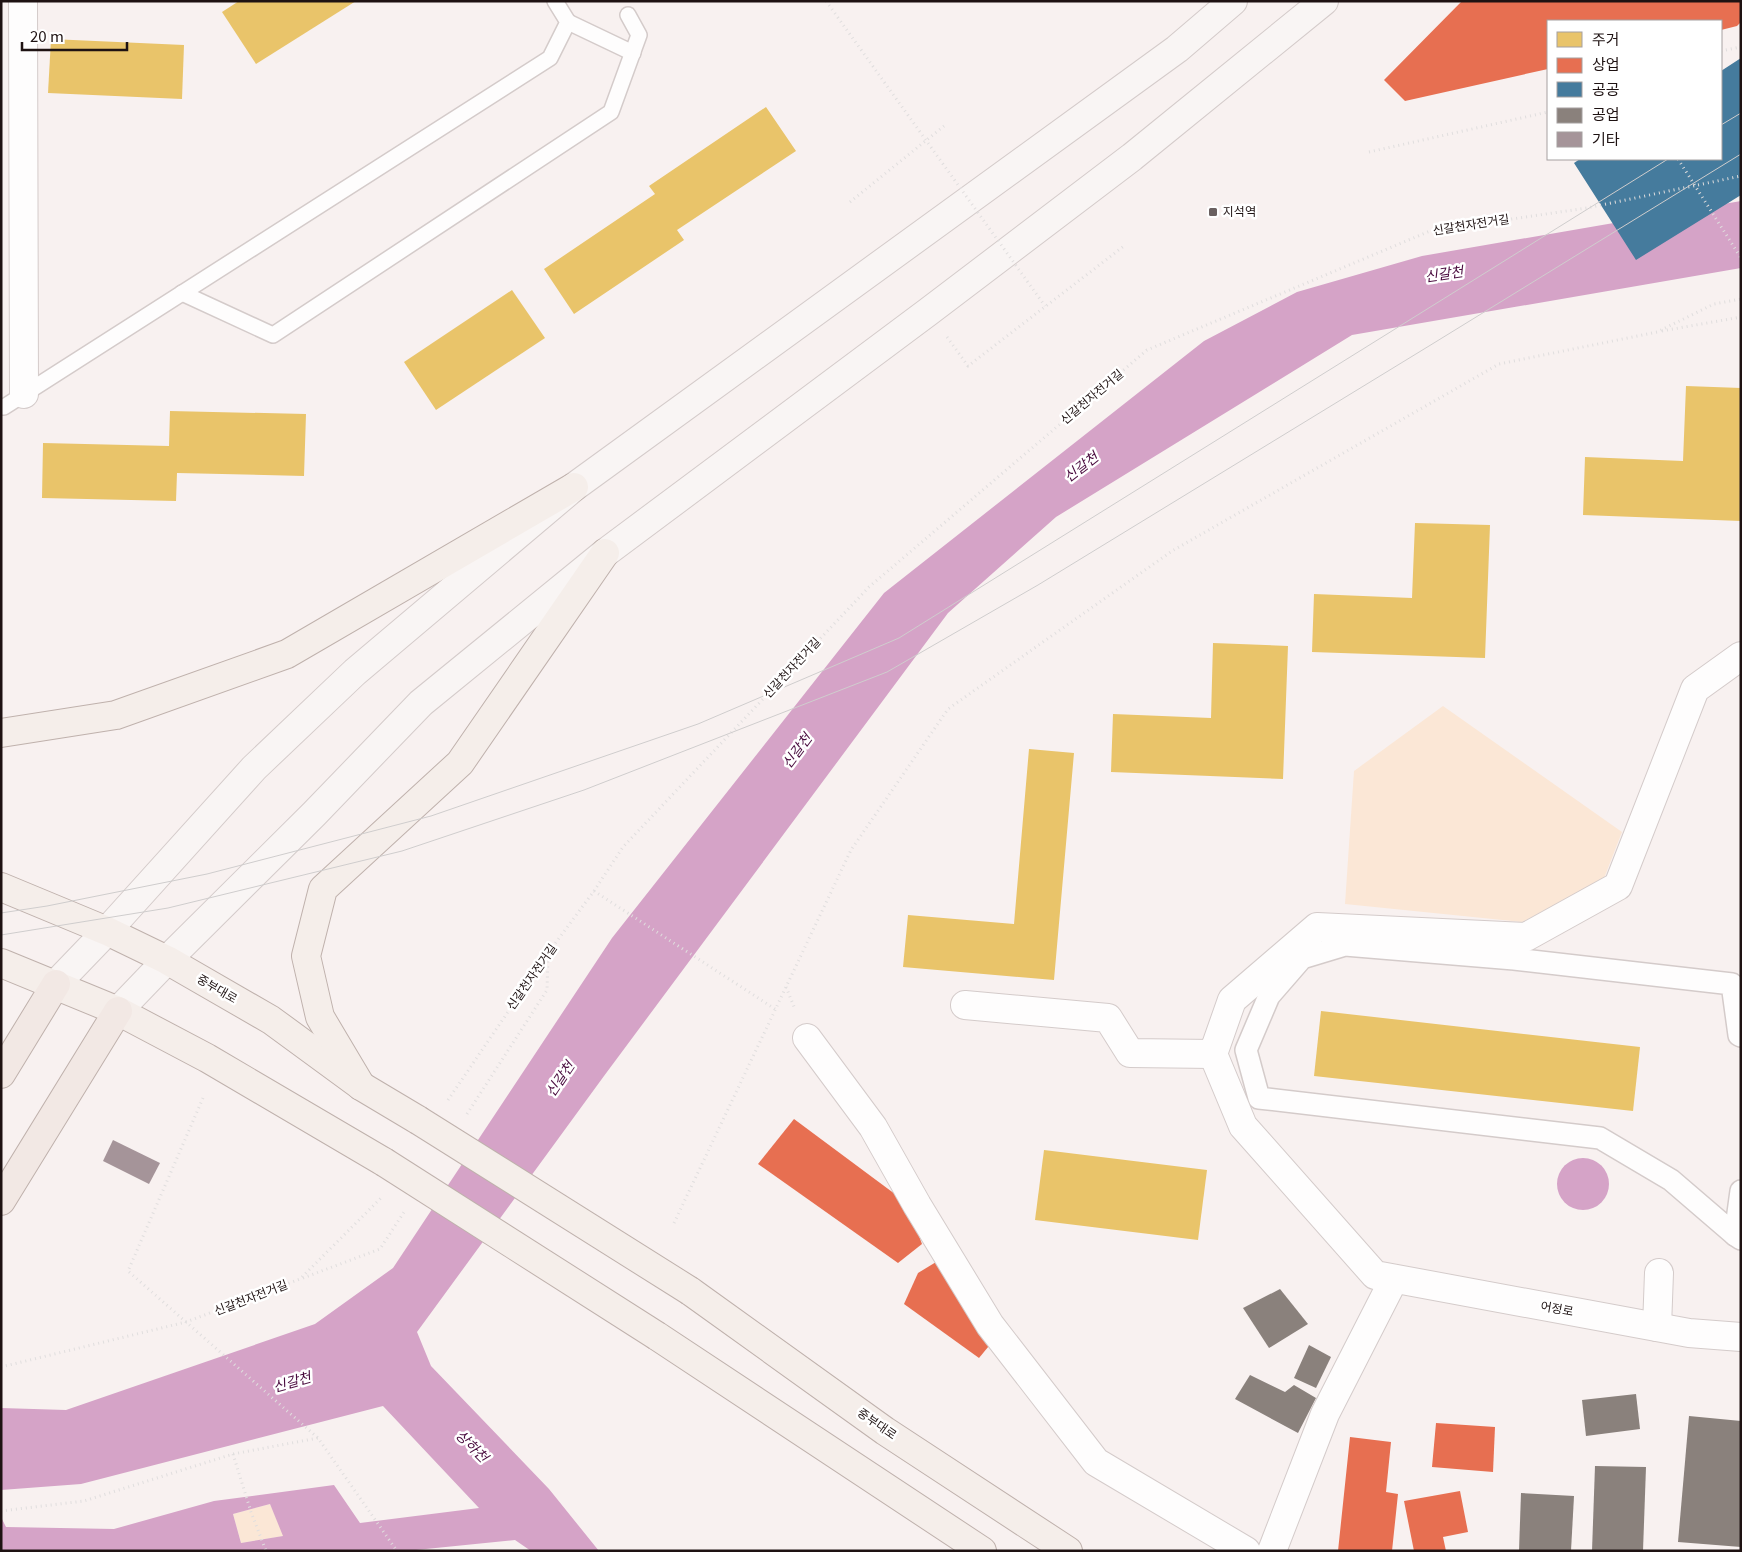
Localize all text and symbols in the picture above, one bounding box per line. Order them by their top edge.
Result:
scale bar [22,20,128,52]
legend [1547,20,1722,160]
text: 20 m [30,25,64,46]
text: 주거 [1592,28,1620,49]
text: 상업 [1592,53,1620,74]
text: 공공 [1592,78,1620,99]
text: 공업 [1592,103,1620,124]
text: 기타 [1592,128,1620,149]
place label: 지석역 [1223,202,1256,219]
marker: 지석역 [1207,206,1219,218]
street label: 신갈천자전거길 [1431,209,1510,238]
water label: 신갈천 [1423,260,1465,286]
street label: 신갈천자전거길 [1056,365,1126,427]
water label: 신갈천 [1059,446,1103,486]
street label: 신갈천자전거길 [758,633,823,701]
water label: 신갈천 [777,728,816,772]
street label: 신갈천자전거길 [502,940,560,1013]
street label: 중부대로 [194,969,241,1006]
water label: 신갈천 [540,1056,579,1100]
street label: 신갈천자전거길 [211,1275,290,1318]
street label: 어정로 [1539,1296,1575,1319]
water label: 신갈천 [270,1366,314,1396]
street label: 중부대로 [855,1403,901,1442]
water label: 상하천 [452,1425,494,1467]

